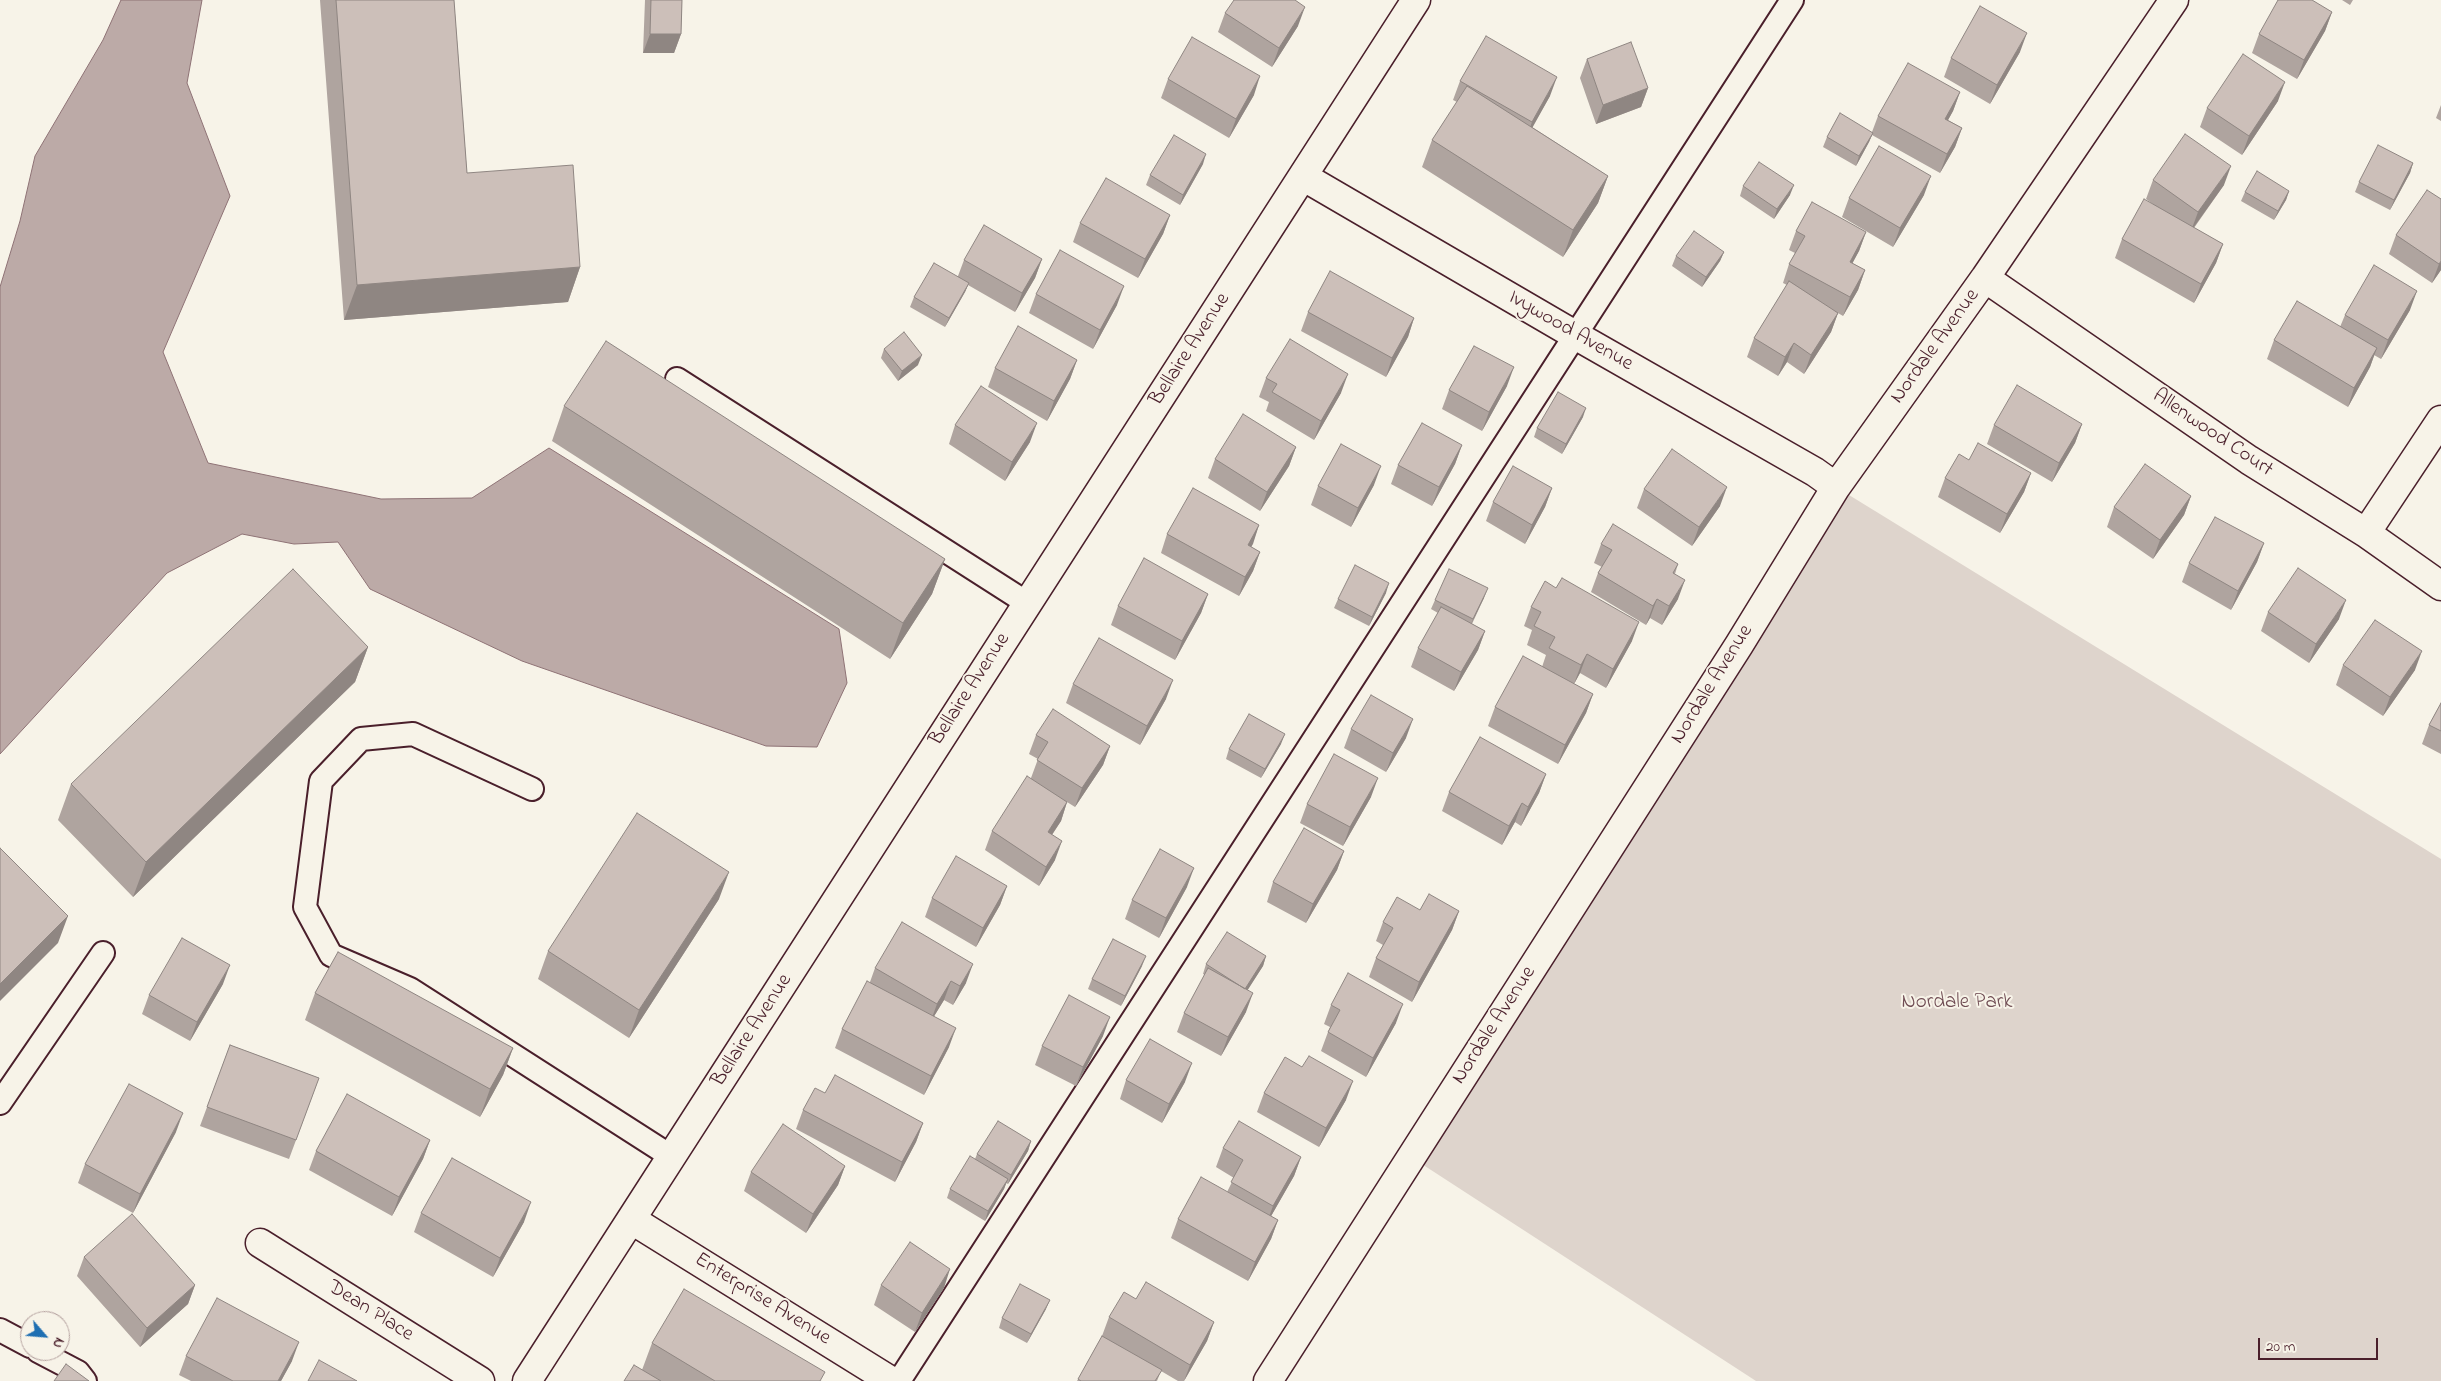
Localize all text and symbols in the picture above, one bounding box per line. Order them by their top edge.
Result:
street label: Nordale Avenue [1886,285,1986,409]
street label: Ivywood Avenue [1503,286,1637,378]
street label: Bellaire Avenue [1145,289,1237,411]
street label: Allenwood Court [2147,384,2277,484]
street label: Nordale Avenue [1666,621,1760,749]
street label: Bellaire Avenue [925,629,1017,751]
street label: Nordale Avenue [1447,962,1543,1090]
street label: Bellaire Avenue [707,970,799,1092]
park label: Nordale Park [1902,991,2012,1017]
street label: Enterprise Avenue [689,1248,835,1352]
street label: Dean Place [323,1276,417,1348]
north arrow [20,1311,70,1361]
scale bar [2261,1328,2381,1360]
text: N [46,1334,69,1352]
text: 20 m [2266,1336,2295,1358]

